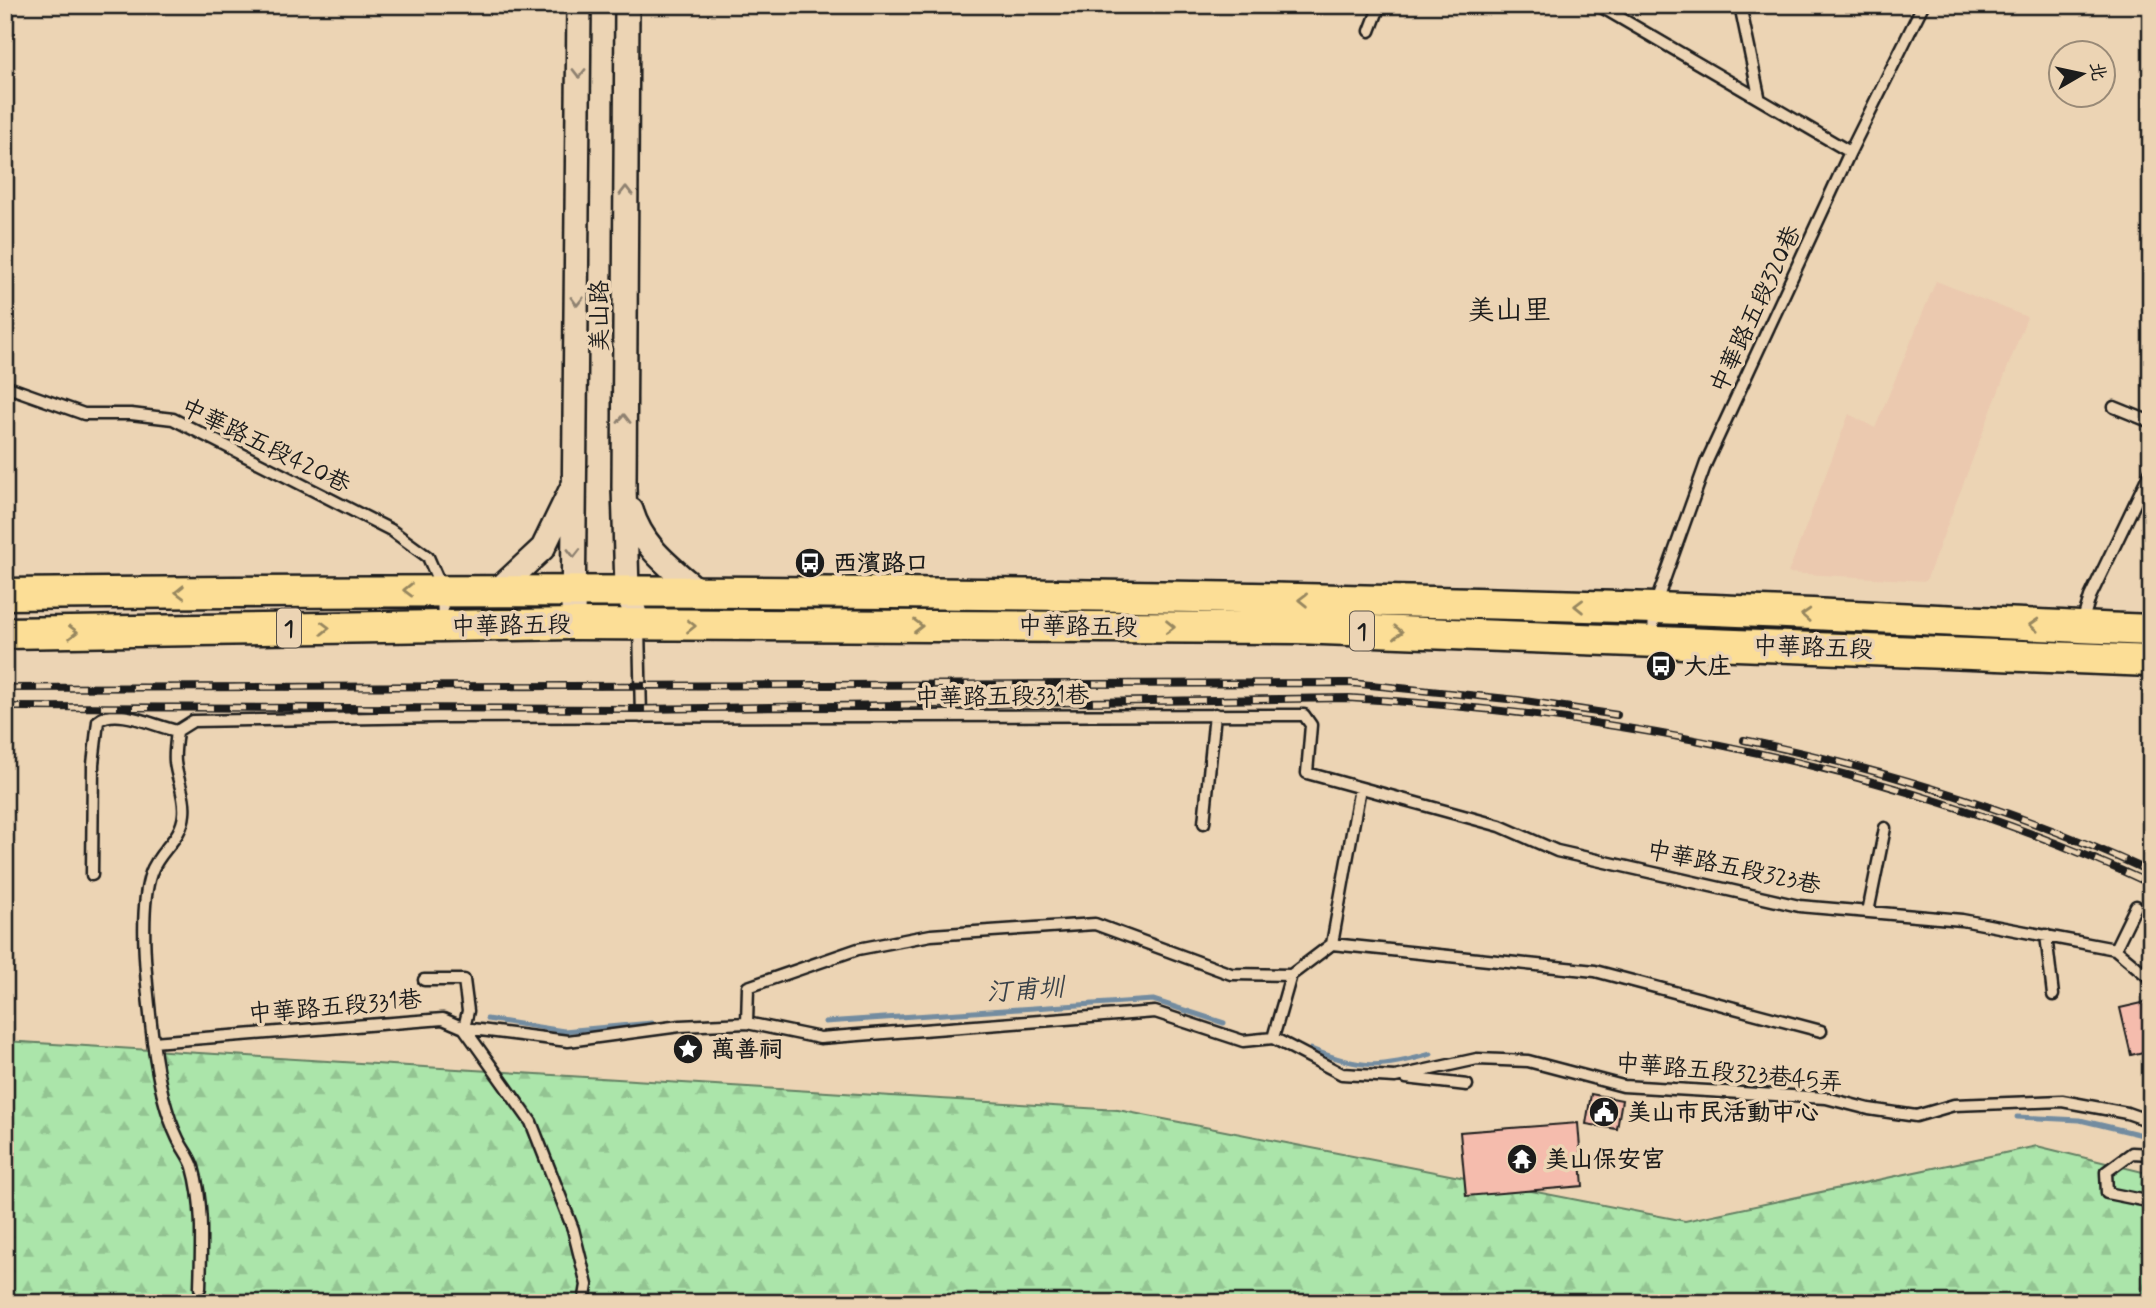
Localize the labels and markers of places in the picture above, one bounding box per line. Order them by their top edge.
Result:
bus stop icon: 西濱路口 [793,546,827,580]
place label: 西濱路口 [833,549,929,580]
bus stop icon: 大庄 [1644,649,1678,683]
place label: 大庄 [1684,652,1732,683]
place icon: 萬善祠 [671,1032,705,1066]
place label: 萬善祠 [711,1035,783,1066]
public building icon: 美山市民活動中心 [1587,1095,1621,1129]
place label: 美山市民活動中心 [1627,1098,1819,1129]
temple icon: 美山保安宮 [1505,1142,1539,1176]
place label: 美山保安宮 [1545,1145,1665,1176]

